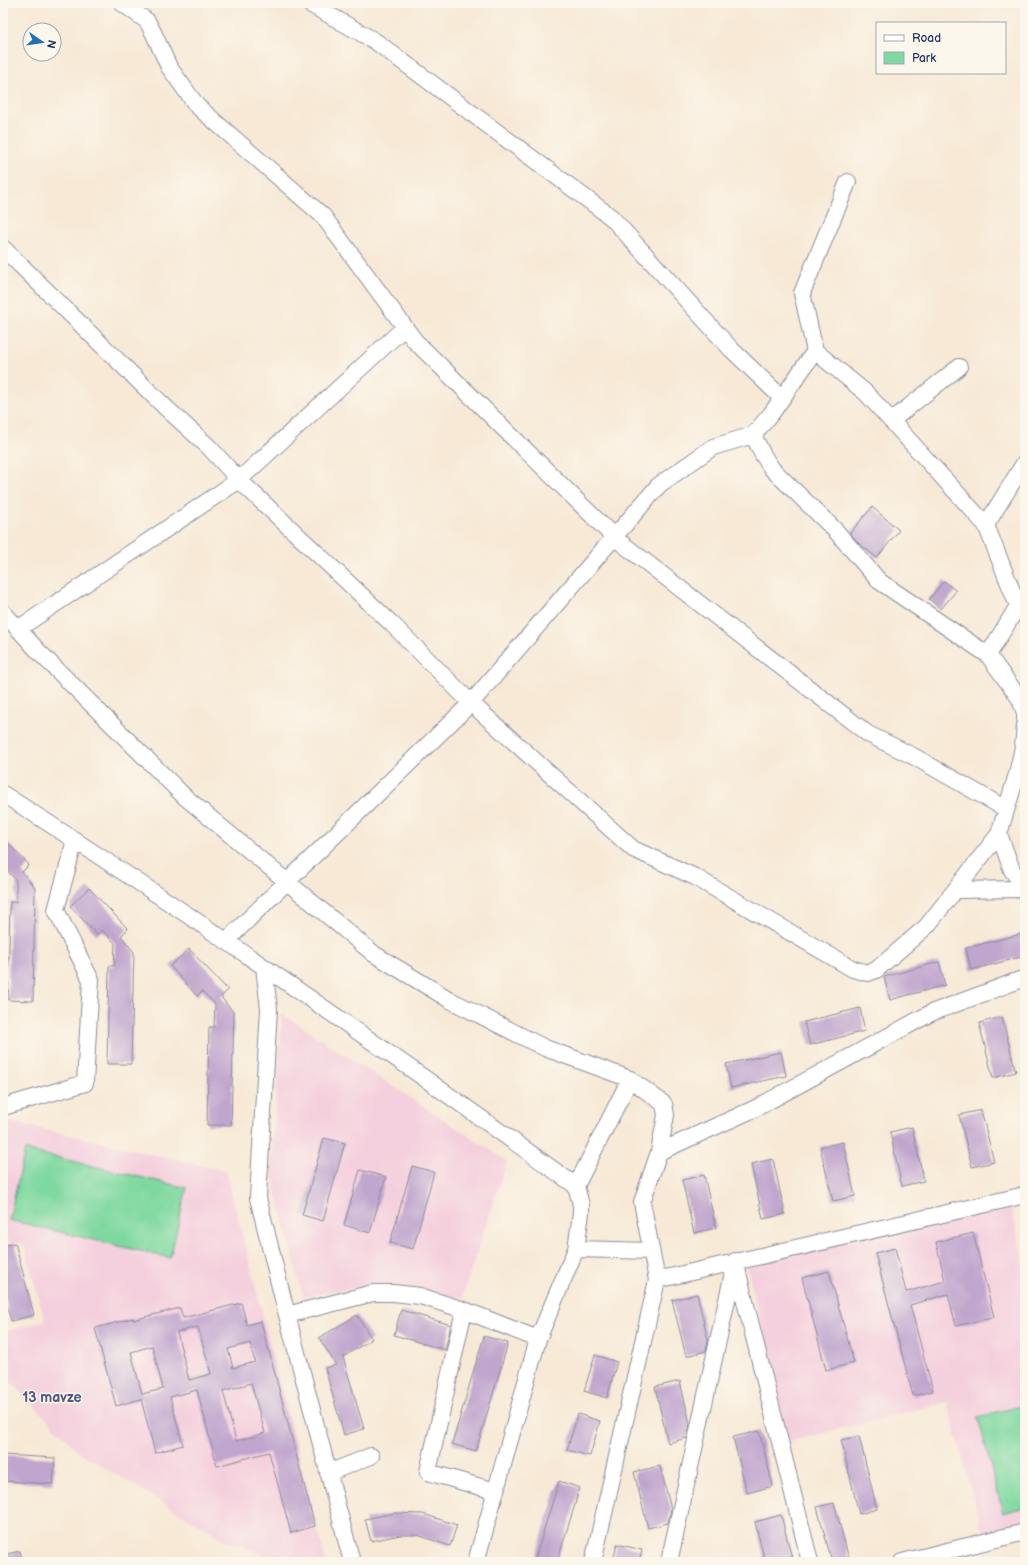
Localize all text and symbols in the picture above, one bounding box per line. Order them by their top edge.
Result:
north arrow [22,22,62,62]
legend [876,22,1006,74]
text: Road [912,31,941,46]
text: N [44,39,59,50]
text: Park [912,51,936,66]
district label: 13 mavze [22,1389,82,1406]

